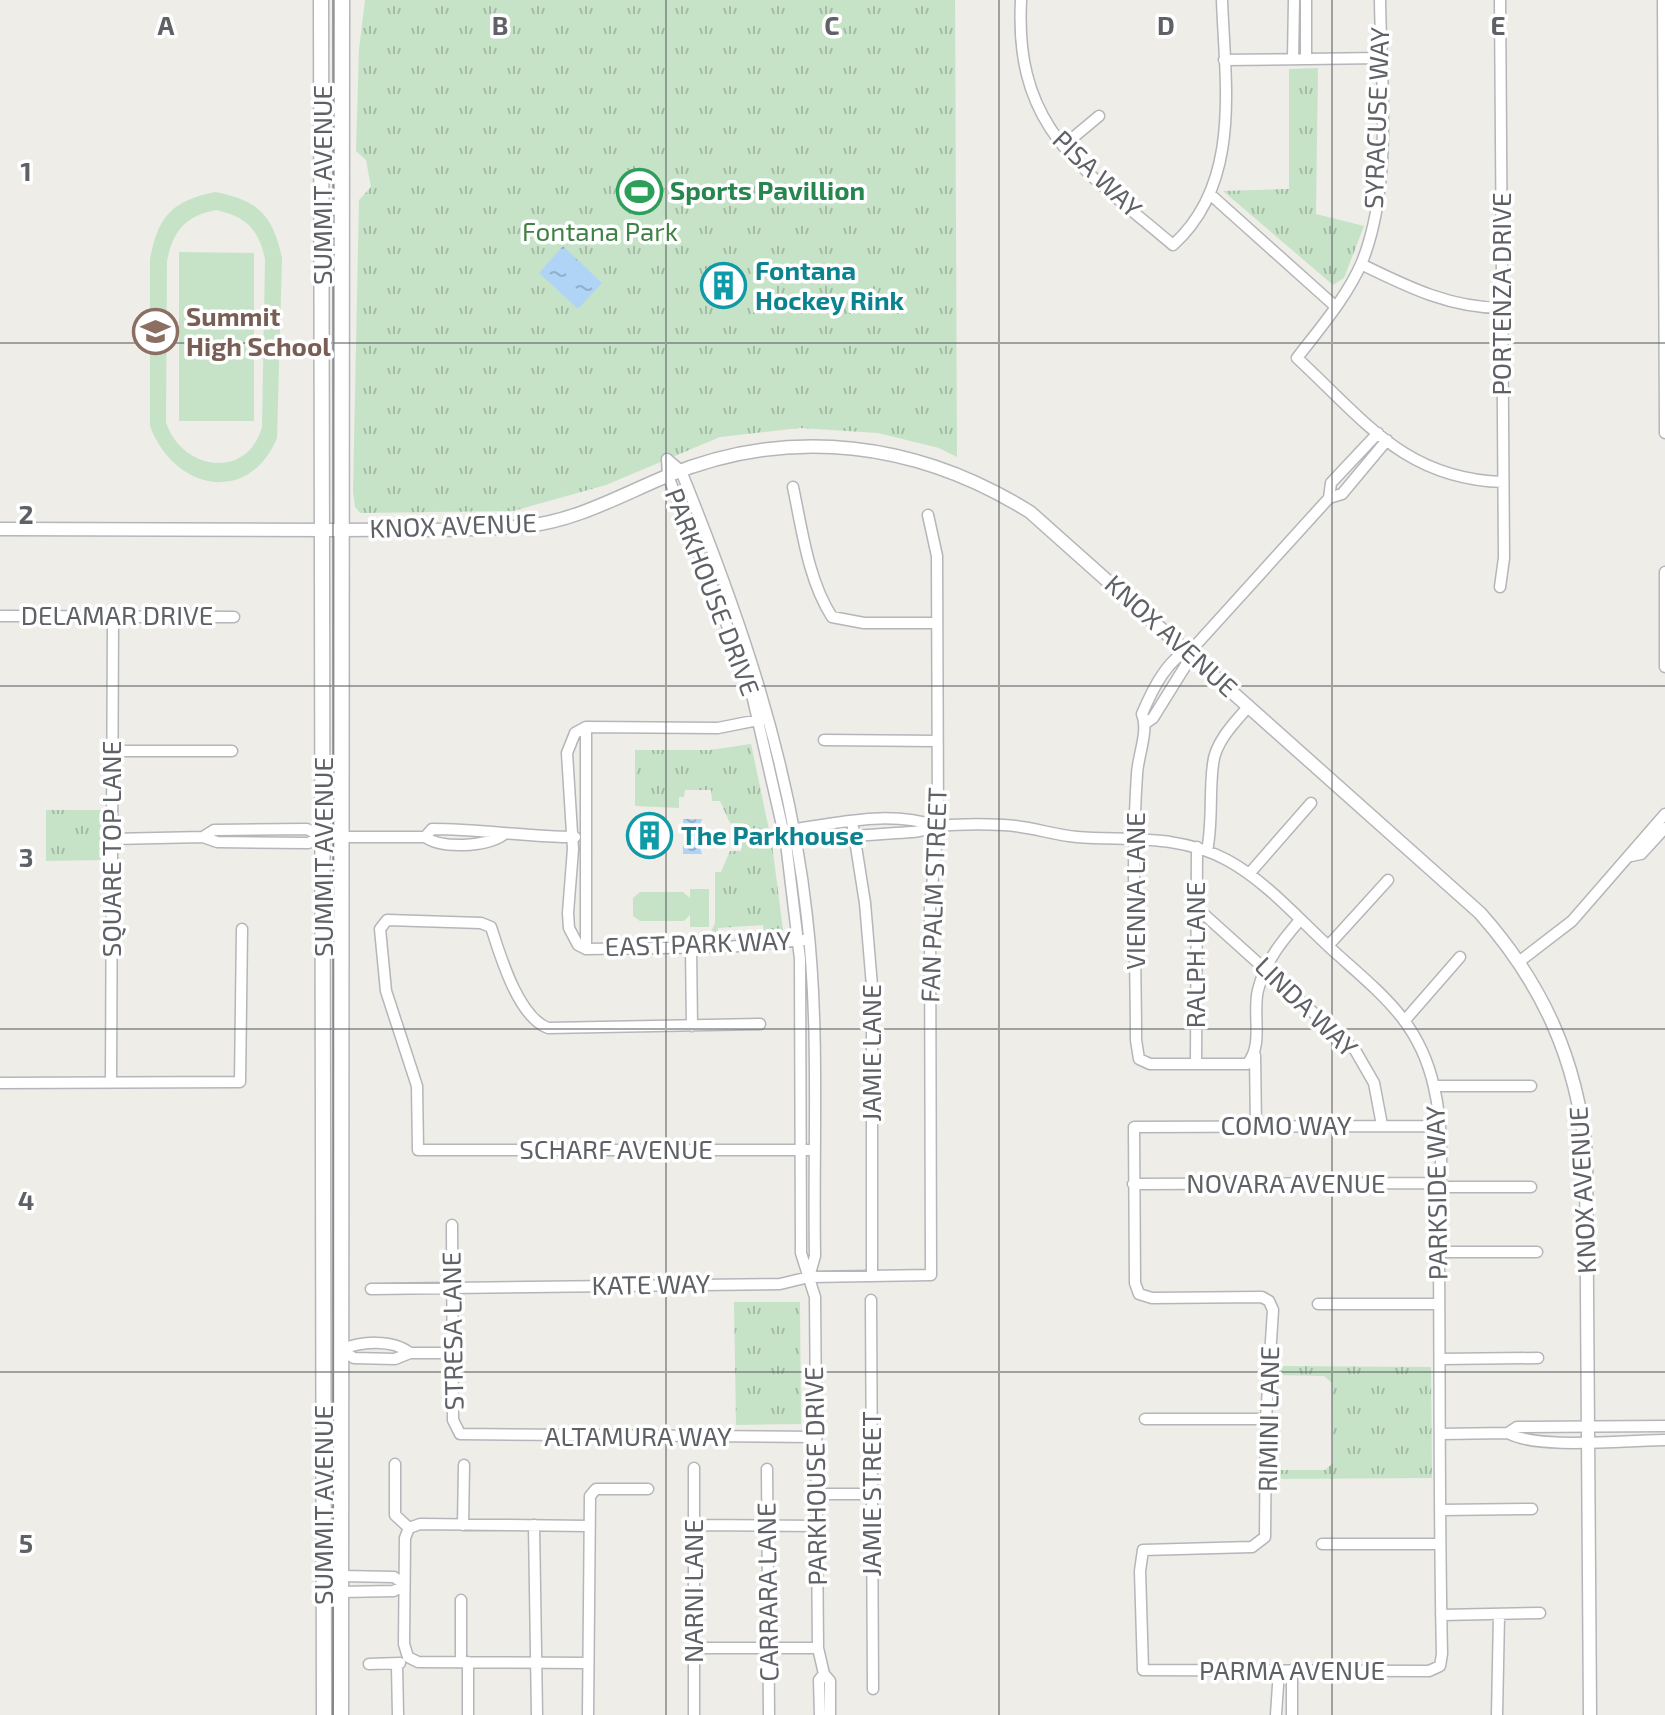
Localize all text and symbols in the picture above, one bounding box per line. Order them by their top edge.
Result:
text: A [158,9,175,40]
text: B [492,9,508,40]
text: C [824,9,840,40]
text: D [1157,9,1175,40]
text: E [1490,9,1506,40]
street label: SYRACUSE WAY [1357,26,1394,209]
street label: SUMMIT AVENUE [306,85,337,285]
street label: PISA WAY [1047,123,1149,223]
text: 1 [20,155,32,186]
sports icon: Sports Pavillion [615,167,663,215]
place label: Sports Pavillion [670,174,865,205]
street label: PORTENZA DRIVE [1485,192,1516,396]
park label: Fontana Park [522,215,678,246]
place label: Fontana Hockey Rink [755,254,905,316]
building icon: Fontana Hockey Rink [700,262,748,310]
place label: Summit High School [186,300,331,361]
school or university icon: Summit High School [131,308,179,356]
street label: PARKHOUSE DRIVE [660,483,767,700]
text: 2 [18,498,34,529]
street label: KNOX AVENUE [369,506,537,543]
street label: KNOX AVENUE [1099,567,1245,702]
street label: DELAMAR DRIVE [21,599,213,630]
street label: SQUARE TOP LANE [95,741,126,957]
street label: SUMMIT AVENUE [307,757,338,957]
street label: FAN PALM STREET [913,787,952,1003]
building icon: The Parkhouse [626,812,674,860]
street label: VIENNA LANE [1119,812,1150,970]
place label: The Parkhouse [681,819,864,850]
text: 3 [19,841,33,872]
street label: RALPH LANE [1179,882,1210,1028]
street label: EAST PARK WAY [604,924,792,961]
street label: LINDA WAY [1249,950,1365,1062]
street label: JAMIE LANE [855,984,886,1122]
street label: PARKSIDE WAY [1418,1105,1453,1280]
street label: KNOX AVENUE [1562,1106,1601,1275]
street label: COMO WAY [1220,1109,1352,1140]
street label: SCHARF AVENUE [519,1133,713,1164]
street label: NOVARA AVENUE [1186,1167,1386,1198]
text: 4 [18,1184,34,1215]
street label: STRESA LANE [435,1251,468,1411]
street label: KATE WAY [591,1267,711,1300]
street label: RIMINI LANE [1251,1346,1284,1492]
street label: PARKHOUSE DRIVE [797,1366,832,1586]
street label: SUMMIT AVENUE [307,1405,338,1605]
street label: JAMIE STREET [855,1412,886,1576]
street label: ALTAMURA WAY [544,1420,732,1451]
street label: CARRARA LANE [749,1502,784,1682]
street label: NARNI LANE [677,1519,708,1663]
text: 5 [19,1527,33,1558]
street label: PARMA AVENUE [1199,1654,1385,1685]

